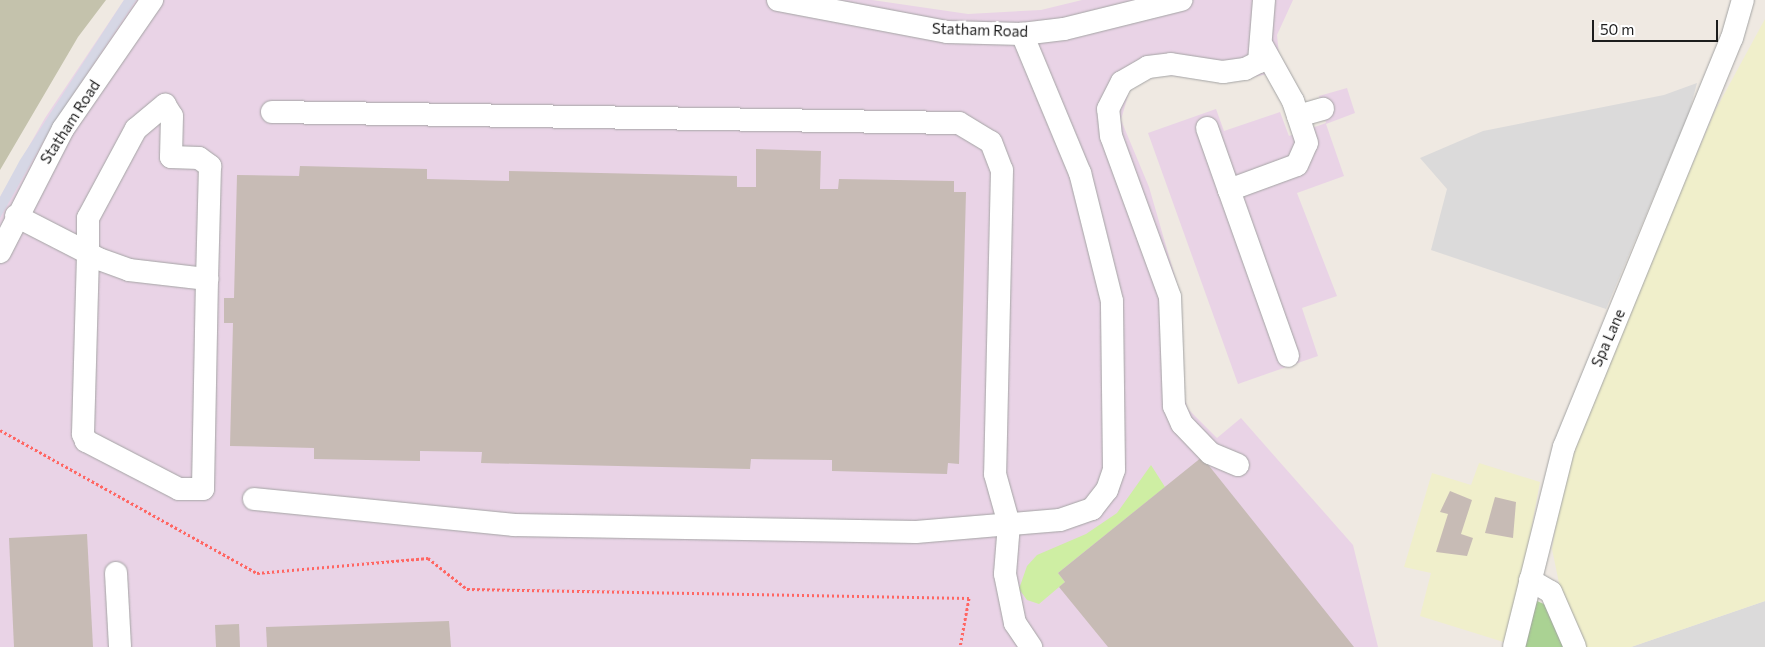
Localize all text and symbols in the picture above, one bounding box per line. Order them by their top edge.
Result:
scale bar [1595,10,1721,42]
street label: Statham Road [932,19,1028,41]
text: 50 m [1600,20,1634,38]
street label: Statham Road [36,77,104,167]
street label: Spa Lane [1587,306,1629,370]

